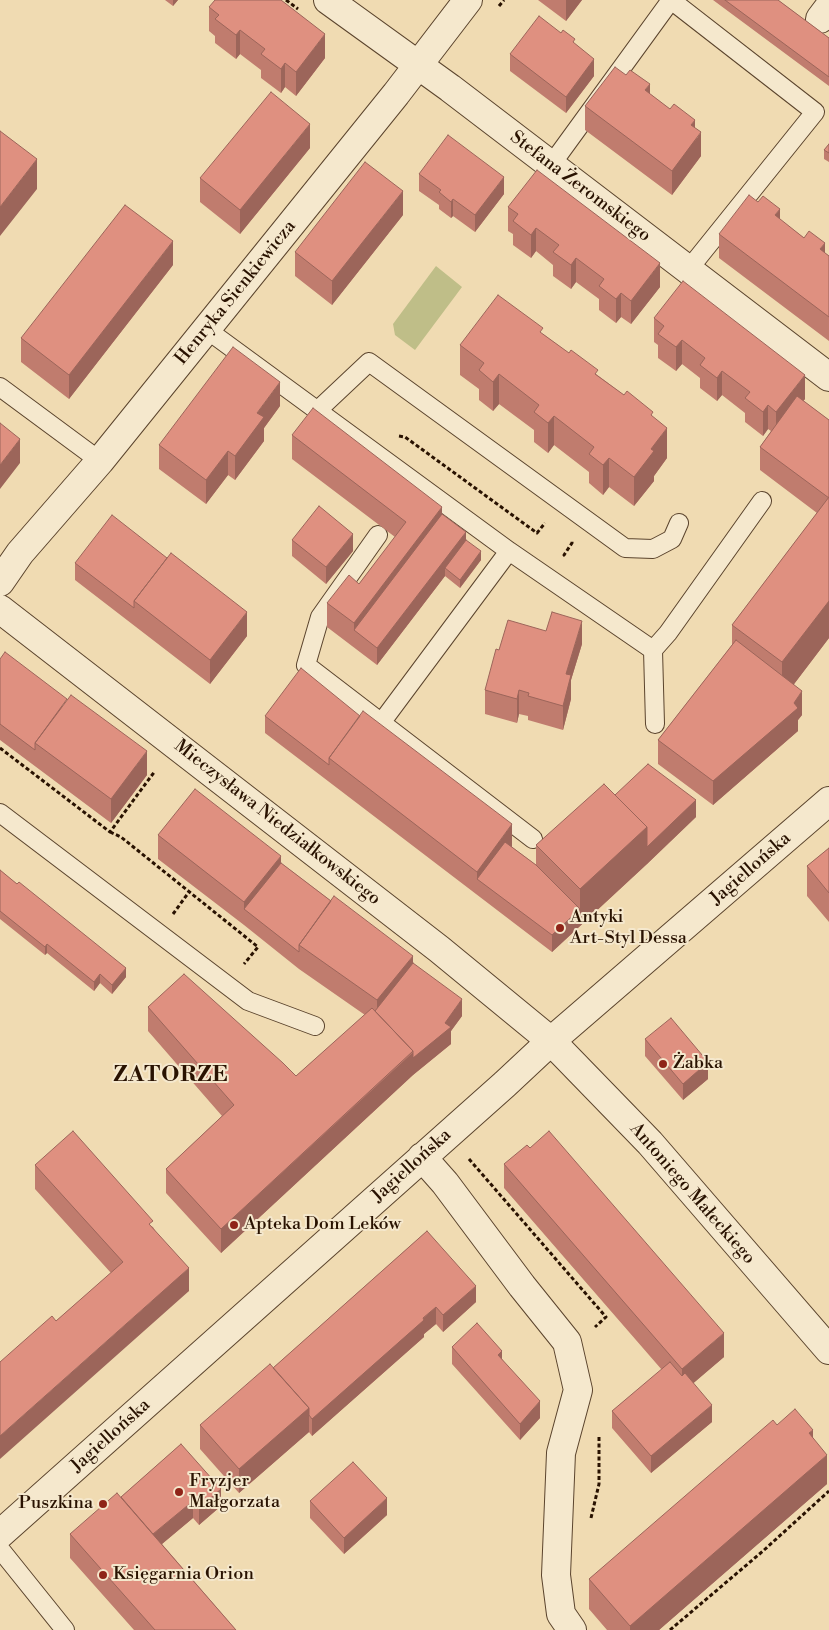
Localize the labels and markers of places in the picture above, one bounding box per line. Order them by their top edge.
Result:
place label: Antyki Art-Styl Dessa [570,907,687,950]
marker: Antyki Art-Styl Dessa [554,922,566,934]
place label: Żabka [673,1053,723,1075]
marker: Żabka [657,1058,669,1070]
place label: Apteka Dom Leków [244,1214,401,1236]
marker: Apteka Dom Leków [228,1219,240,1231]
place label: Fryzjer Małgorzata [189,1471,280,1514]
marker: Fryzjer Małgorzata [173,1486,185,1498]
place label: Puszkina [19,1493,93,1515]
marker: Puszkina [97,1498,109,1510]
place label: Księgarnia Orion [113,1564,254,1586]
marker: Księgarnia Orion [97,1569,109,1581]

